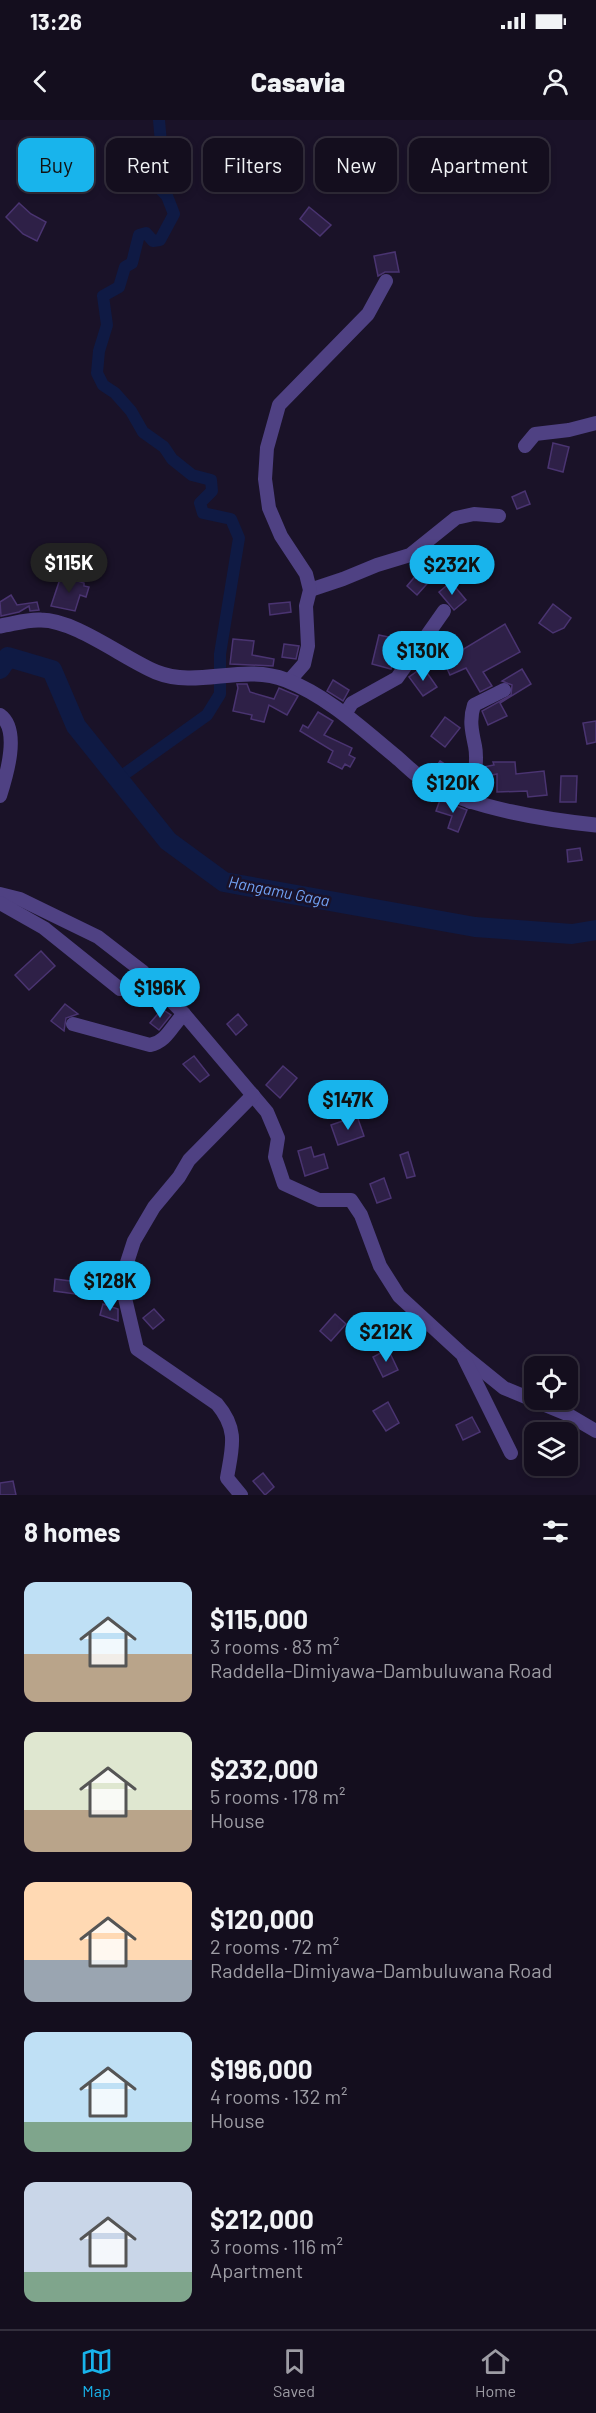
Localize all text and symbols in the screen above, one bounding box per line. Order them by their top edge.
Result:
text: 13:26 [30,8,82,34]
icon: back [24,65,57,98]
text: Casavia [251,65,345,97]
icon: person [539,65,572,98]
chip: Buy [18,138,94,192]
chip: Rent [106,138,191,192]
chip: Filters [203,138,303,192]
chip: New [315,138,397,192]
chip: Apartment [409,138,549,192]
pin: $115K [27,543,111,594]
pin: $232K [410,545,494,596]
text: $115K [44,550,94,574]
text: $232K [424,552,480,576]
pin: $130K [381,631,465,682]
text: $130K [396,638,450,662]
pin: $120K [411,763,495,814]
text: $120K [426,770,480,794]
water label: Hangamu Gaga [227,871,331,910]
pin: $196K [118,968,202,1019]
text: $196K [134,975,186,999]
pin: $147K [306,1080,390,1131]
text: $147K [322,1087,374,1111]
pin: $128K [68,1261,152,1312]
text: $128K [83,1268,137,1292]
pin: $212K [344,1312,428,1363]
text: $212K [359,1319,413,1343]
map controls [524,1356,578,1476]
button: locate [524,1356,578,1410]
button: layers [524,1422,578,1476]
icon: filters [539,1515,572,1548]
text: 8 homes [24,1516,121,1547]
text: $115,000 [210,1603,308,1634]
icon: home [72,1606,144,1678]
text: 3 rooms · 83 m² [210,1634,339,1658]
text: Raddella-Dimiyawa-Dambuluwana Road [210,1658,552,1682]
text: $232,000 [210,1753,318,1784]
icon: home [72,1756,144,1828]
text: 5 rooms · 178 m² [210,1784,346,1808]
text: House [210,1808,265,1832]
text: $120,000 [210,1903,314,1934]
icon: home [72,1906,144,1978]
text: 2 rooms · 72 m² [210,1934,339,1958]
text: Raddella-Dimiyawa-Dambuluwana Road [210,1958,552,1982]
text: $196,000 [210,2053,313,2084]
icon: home [72,2056,144,2128]
text: 4 rooms · 132 m² [210,2084,347,2108]
text: House [210,2108,265,2132]
text: $212,000 [210,2203,314,2234]
icon: home [72,2206,144,2278]
text: 3 rooms · 116 m² [210,2234,343,2258]
text: Apartment [210,2258,303,2282]
tab: Map [80,2345,113,2400]
tab: Saved [273,2345,315,2400]
tab: Home [475,2345,516,2400]

